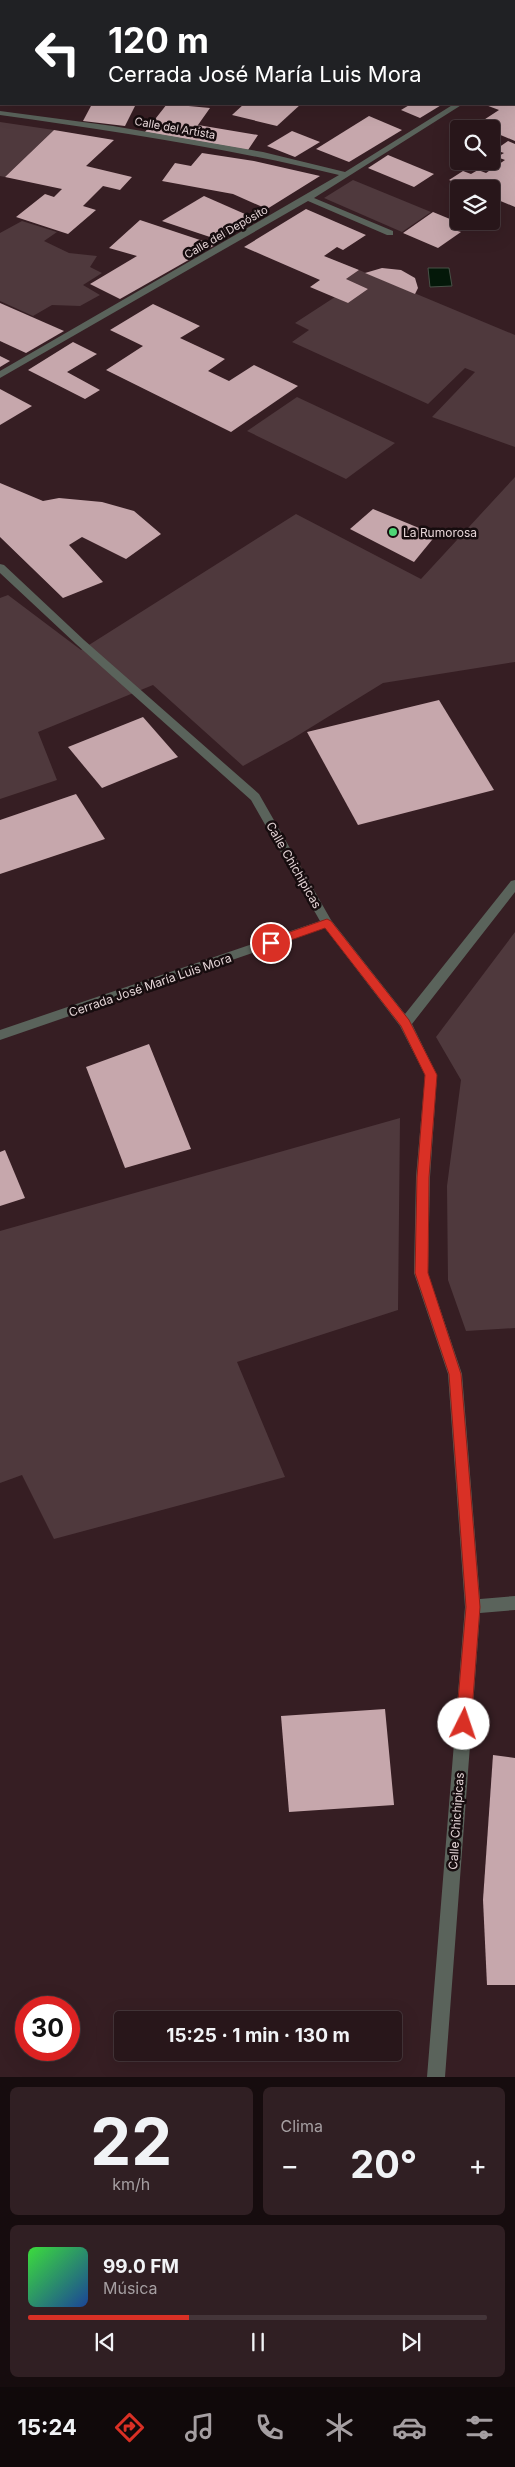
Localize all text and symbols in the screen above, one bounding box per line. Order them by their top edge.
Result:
text: 120 m [108,19,209,61]
icon: left [25,20,90,85]
text: Cerrada José María Luis Mora [108,61,422,87]
street label: Calle del Artista [134,114,216,142]
map controls [450,120,500,230]
button: search [450,120,500,170]
button: layers [450,180,500,230]
street label: Calle del Depósito [182,202,271,262]
place label: La Rumorosa [403,525,477,540]
marker: La Rumorosa [387,526,399,538]
street label: Calle Chichipicas [263,819,325,911]
pin [250,922,292,964]
icon: arrive [257,929,285,957]
street label: Cerrada José María Luis Mora [67,950,233,1020]
position arrow [437,1697,489,1749]
street label: Calle Chichipicas [445,1772,467,1870]
speed limit sign: 30 [15,1996,80,2061]
text: 15:25 · 1 min · 130 m [166,2024,350,2047]
text: 22 [90,2102,172,2181]
text: Clima [281,2116,323,2136]
text: 20° [350,2141,417,2187]
text: − [281,2148,299,2182]
text: + [468,2148,487,2182]
text: km/h [112,2174,150,2194]
text: 99.0 FM [103,2255,179,2278]
text: Música [103,2278,158,2298]
icon: previous [91,2328,119,2356]
icon: pause [244,2328,272,2356]
icon: next [397,2328,425,2356]
icon: directions [112,2410,147,2445]
icon: music [182,2410,217,2445]
icon: phone [252,2410,287,2445]
icon: climate [322,2410,357,2445]
icon: car [392,2410,427,2445]
icon: filters [462,2410,497,2445]
text: 15:24 [18,2414,77,2440]

